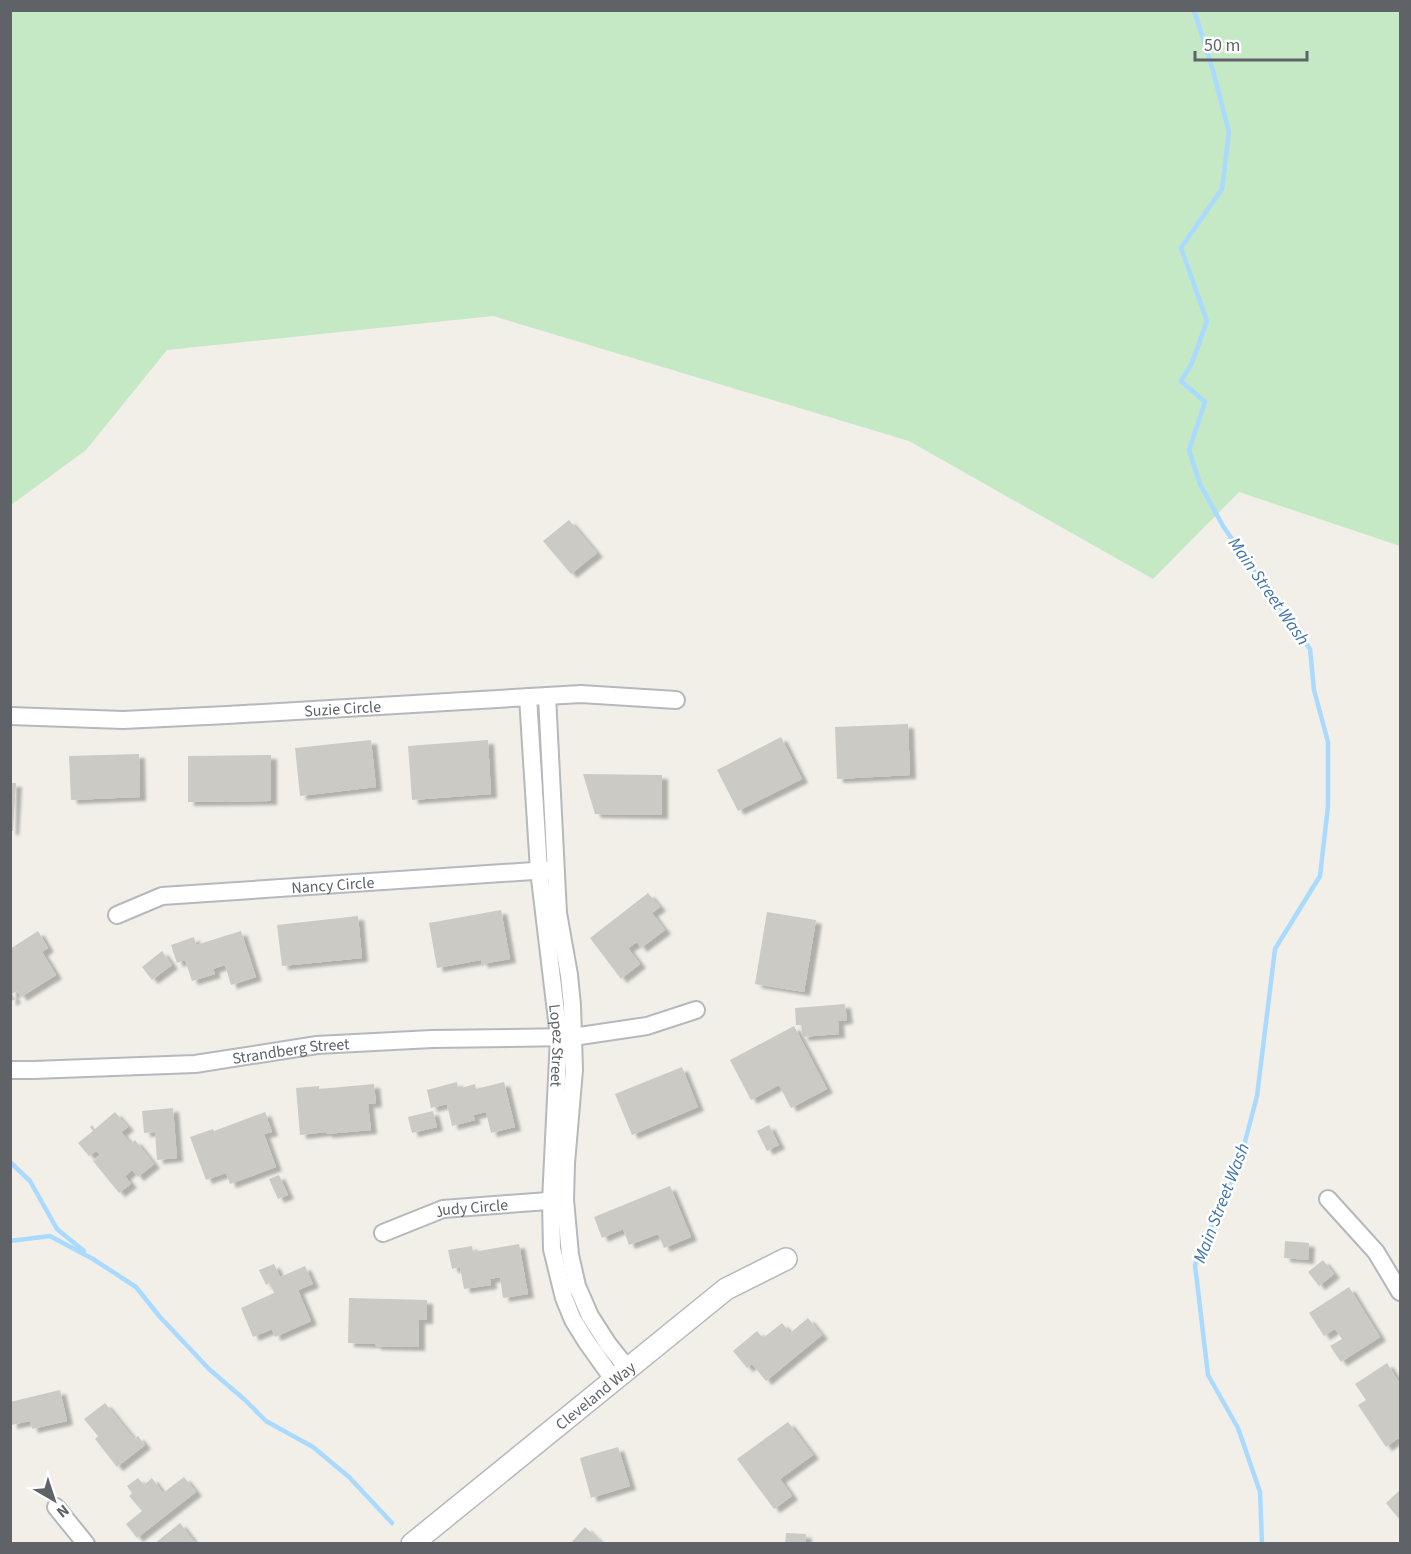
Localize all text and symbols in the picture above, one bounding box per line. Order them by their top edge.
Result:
scale bar [1195,24,1308,62]
text: 50 m [1204,33,1240,58]
water label: Main Street Wash [1222,532,1315,650]
street label: Suzie Circle [304,696,382,722]
street label: Nancy Circle [291,872,375,899]
street label: Lopez Street [543,1003,569,1088]
street label: Strandberg Street [231,1033,351,1070]
water label: Main Street Wash [1187,1140,1256,1267]
street label: Judy Circle [431,1194,509,1223]
street label: Cleveland Way [551,1356,641,1435]
north arrow [24,1470,84,1530]
text: N [52,1499,74,1523]

